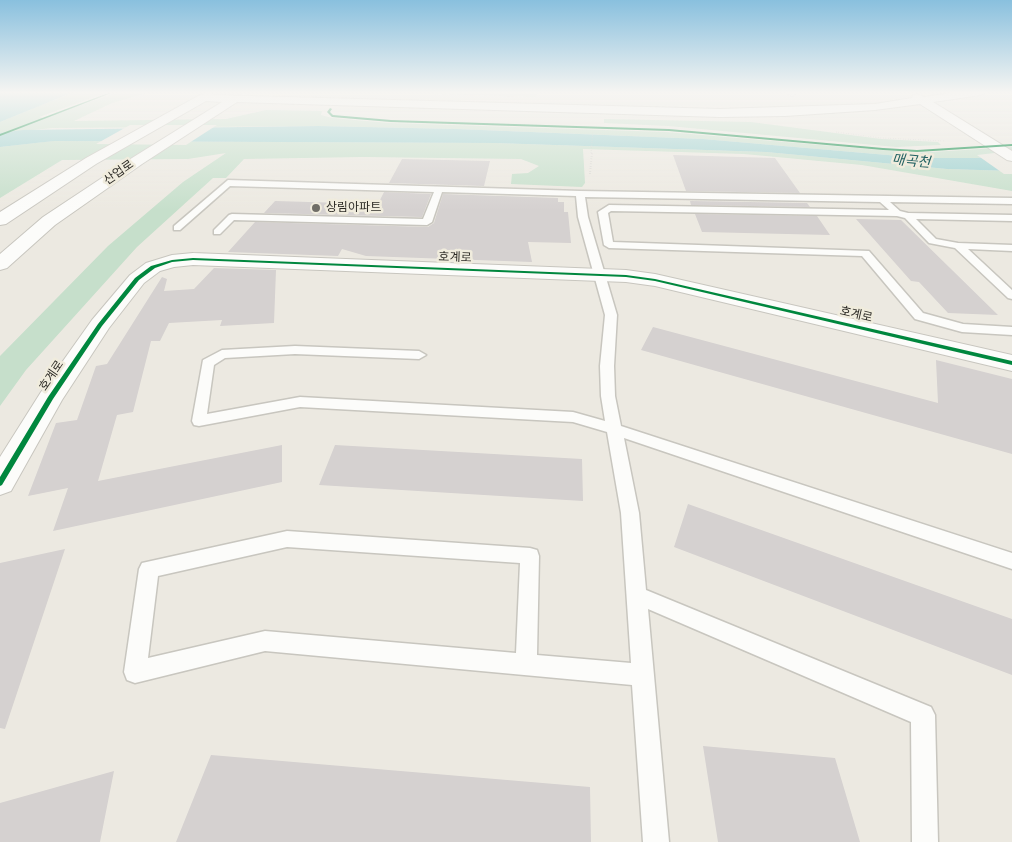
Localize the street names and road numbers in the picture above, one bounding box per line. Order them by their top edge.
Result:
street label: 산업로 [101,158,137,188]
street label: 호계로 [438,250,472,266]
street label: 호계로 [838,304,874,326]
street label: 호계로 [37,358,67,394]

